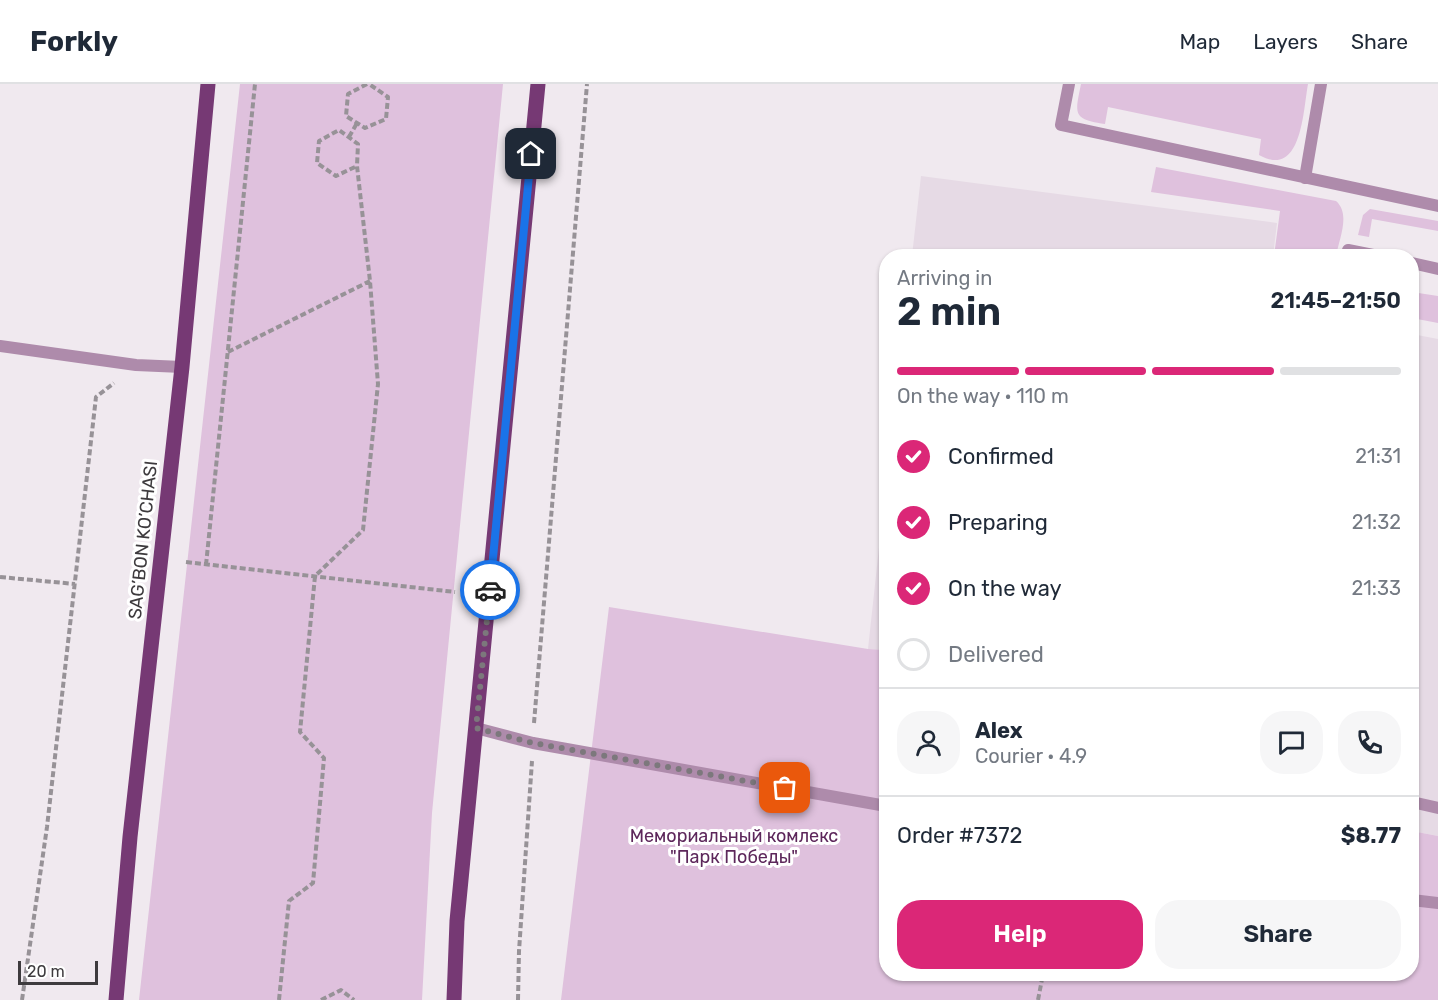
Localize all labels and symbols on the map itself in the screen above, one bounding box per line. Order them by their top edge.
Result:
pin [505,128,556,179]
street label: SAG’BON KO’CHASI [124,460,162,620]
courier [460,560,520,620]
pin [759,762,810,813]
park label: Мемориальный комлекс "Парк Победы" [630,825,838,868]
scale bar [18,958,98,986]

